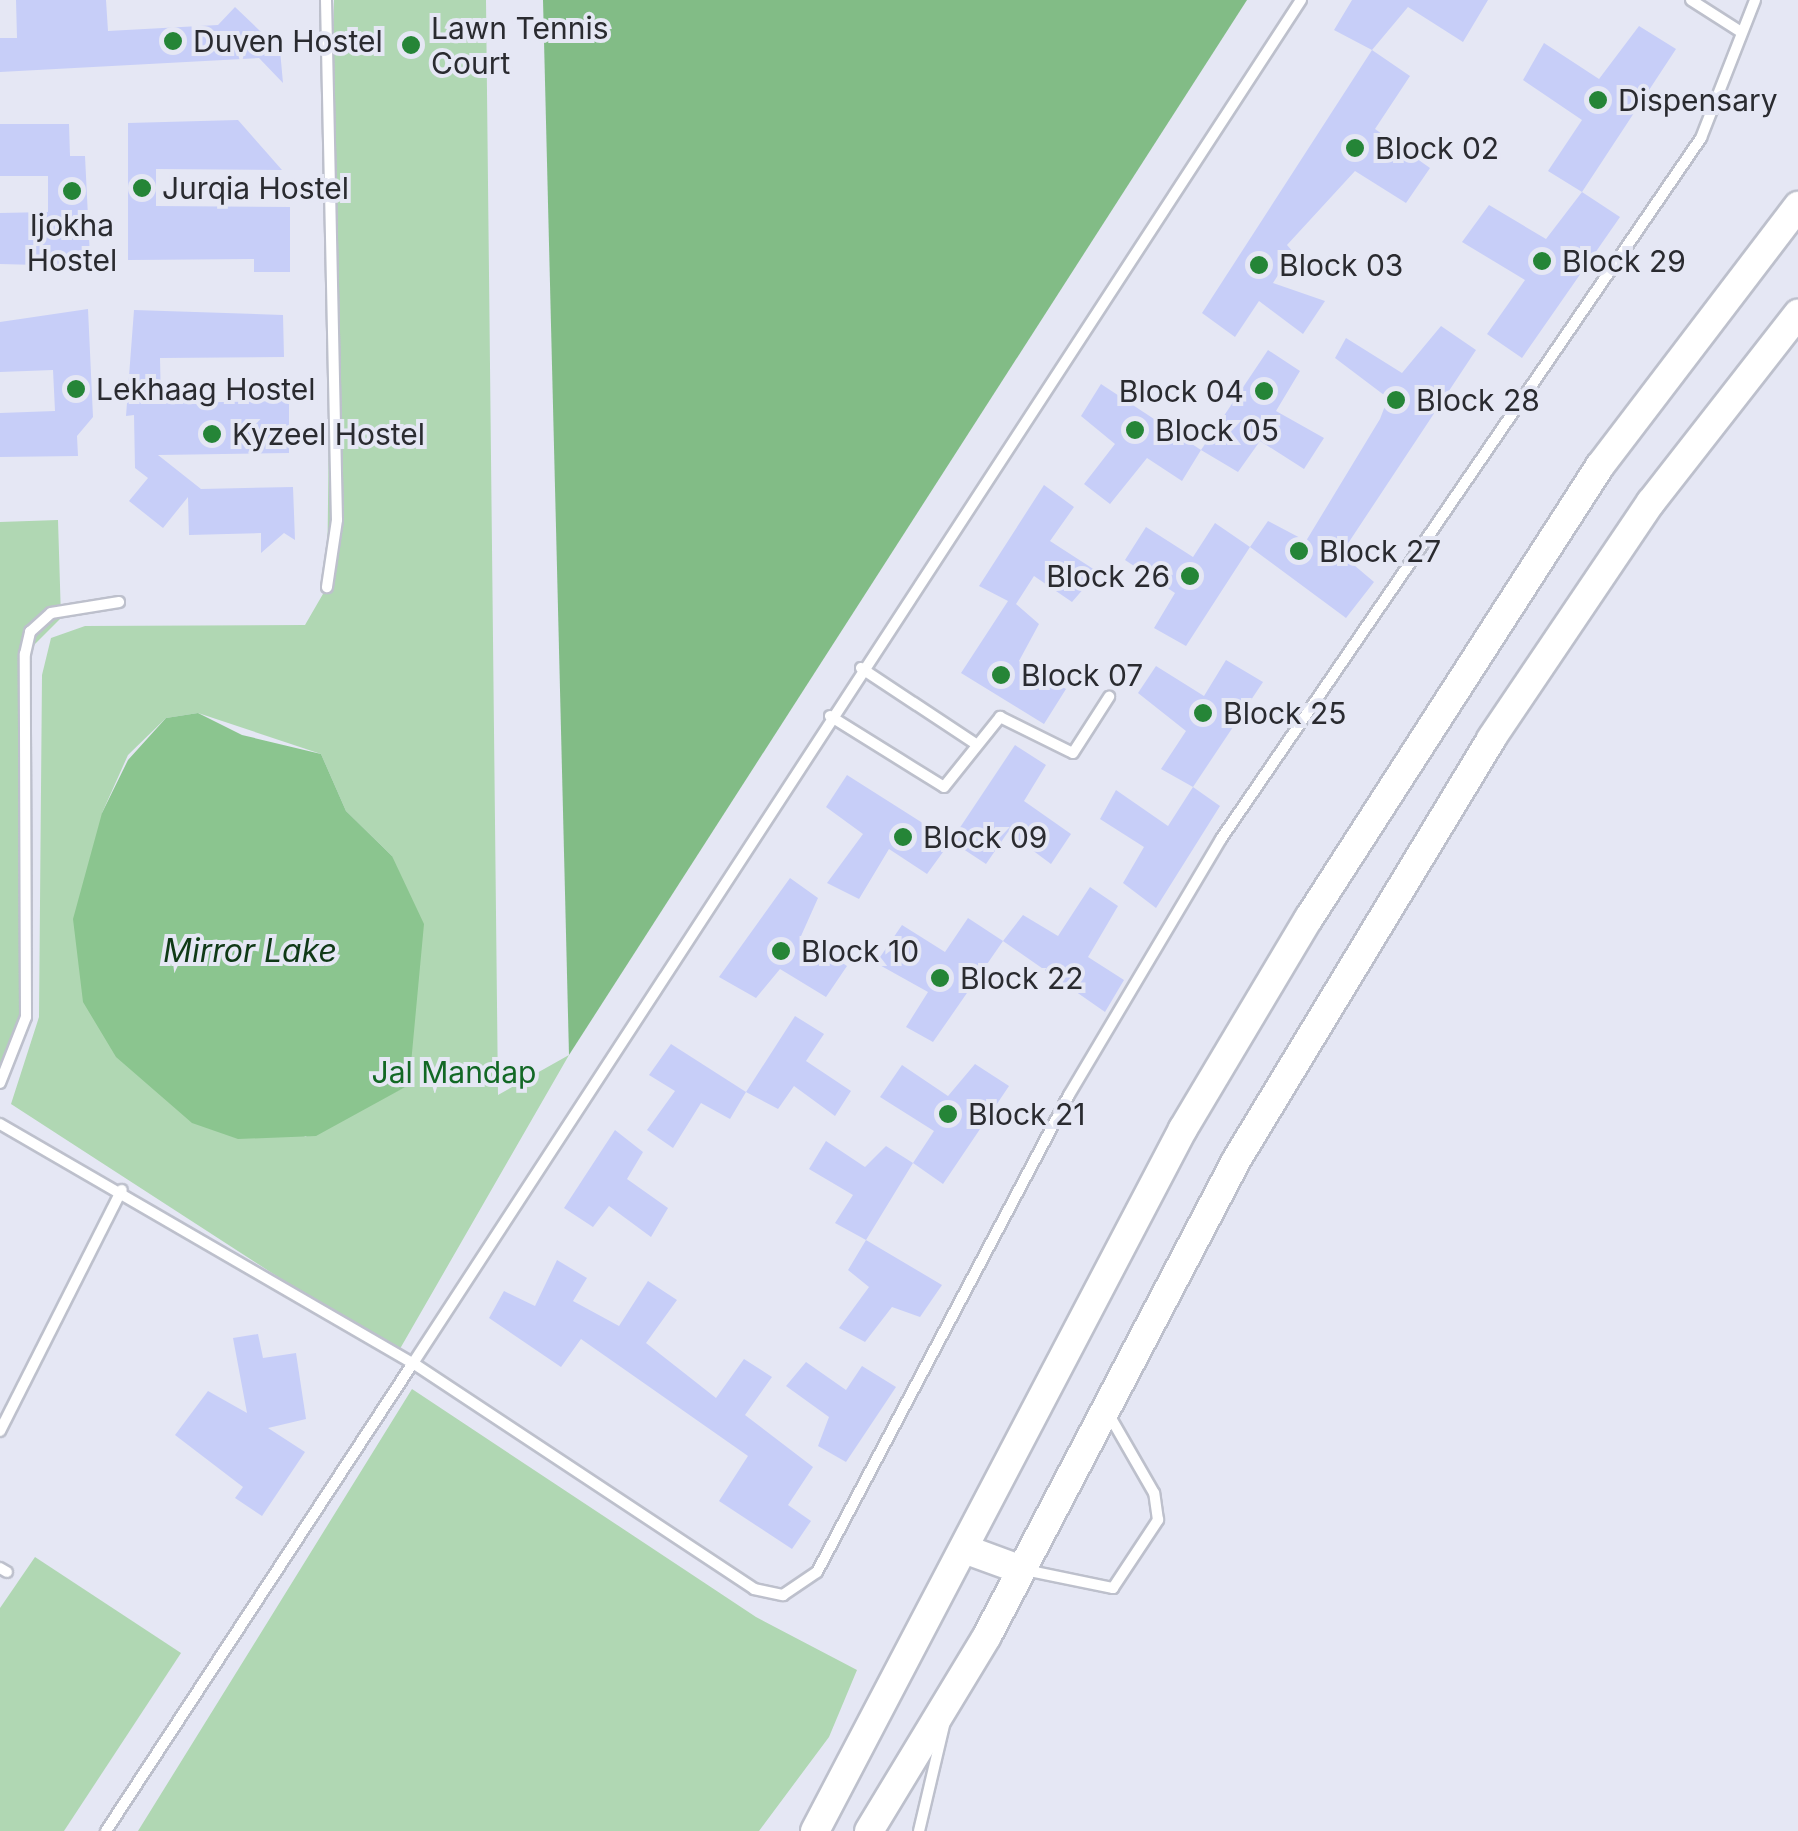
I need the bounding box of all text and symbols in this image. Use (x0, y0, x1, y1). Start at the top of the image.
place label: Lawn Tennis Court (431, 10, 609, 80)
place label: Duven Hostel (193, 23, 383, 59)
marker: Duven Hostel (162, 30, 184, 52)
marker: Lawn Tennis Court (400, 34, 422, 56)
place label: Dispensary (1618, 82, 1778, 118)
marker: Dispensary (1587, 89, 1609, 111)
place label: Block 02 (1375, 130, 1499, 166)
marker: Block 02 (1344, 137, 1366, 159)
place label: Jurqia Hostel (162, 170, 349, 206)
marker: Jurqia Hostel (131, 177, 153, 199)
marker: Ijokha Hostel (61, 180, 83, 202)
place label: Ijokha Hostel (27, 207, 117, 278)
place label: Block 29 (1562, 243, 1686, 279)
place label: Block 03 (1279, 247, 1403, 283)
marker: Block 29 (1531, 250, 1553, 272)
marker: Block 03 (1248, 254, 1270, 276)
place label: Lekhaag Hostel (96, 371, 316, 407)
place label: Block 04 (1119, 373, 1244, 409)
marker: Lekhaag Hostel (65, 378, 87, 400)
marker: Block 04 (1253, 380, 1275, 402)
place label: Block 28 (1416, 382, 1540, 418)
marker: Block 28 (1385, 389, 1407, 411)
place label: Block 05 (1155, 412, 1279, 448)
place label: Kyzeel Hostel (232, 416, 425, 452)
marker: Block 05 (1124, 419, 1146, 441)
marker: Kyzeel Hostel (201, 423, 223, 445)
place label: Block 27 (1319, 533, 1441, 569)
marker: Block 27 (1288, 540, 1310, 562)
place label: Block 26 (1046, 558, 1170, 594)
marker: Block 26 (1179, 565, 1201, 587)
place label: Block 07 (1021, 657, 1143, 693)
marker: Block 07 (990, 664, 1012, 686)
place label: Block 25 (1223, 695, 1346, 731)
marker: Block 25 (1192, 702, 1214, 724)
place label: Block 09 (923, 819, 1047, 855)
marker: Block 09 (892, 826, 914, 848)
water label: Mirror Lake (163, 932, 337, 970)
place label: Block 10 (801, 933, 919, 969)
marker: Block 10 (770, 940, 792, 962)
place label: Block 22 (960, 960, 1084, 996)
marker: Block 22 (929, 967, 951, 989)
park label: Jal Mandap (372, 1054, 536, 1090)
place label: Block 21 (968, 1096, 1085, 1132)
marker: Block 21 (937, 1103, 959, 1125)

